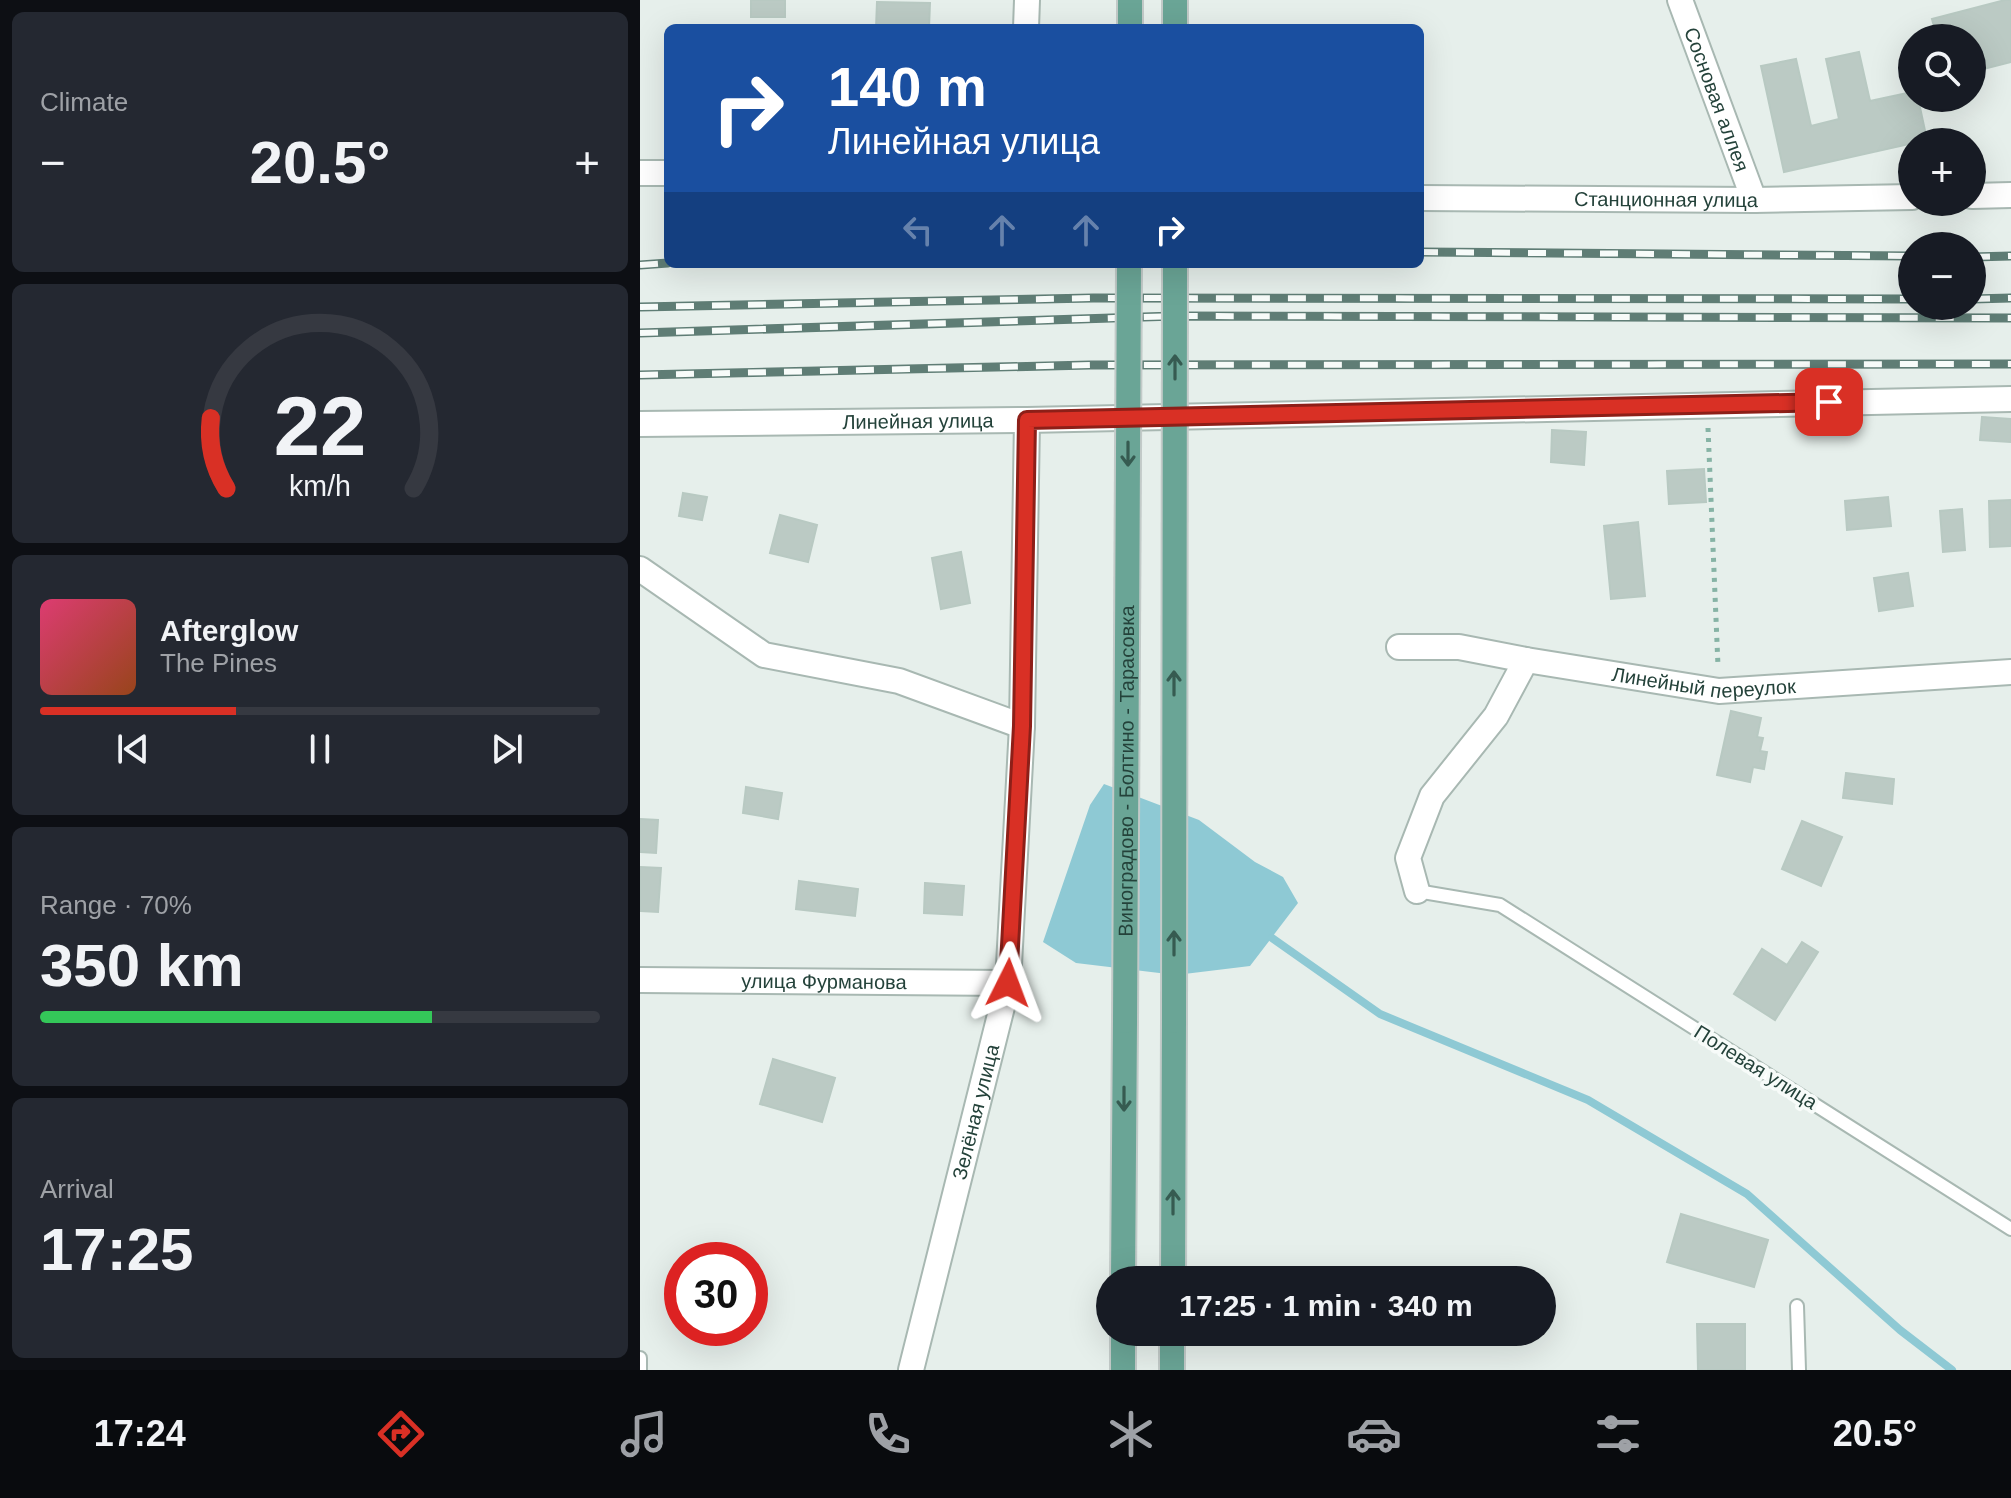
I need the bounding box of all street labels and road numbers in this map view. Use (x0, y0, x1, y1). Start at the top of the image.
street label: Сосновая аллея (1680, 24, 1753, 175)
street label: Станционная улица (1574, 188, 1759, 211)
street label: Линейная улица (842, 409, 995, 433)
street label: Виноградово - Болтино - Тарасовка (1114, 604, 1138, 937)
street label: Линейный переулок (1610, 663, 1797, 702)
street label: улица Фурманова (741, 970, 908, 993)
street label: Полевая улица (1690, 1020, 1822, 1114)
street label: Зелёная улица (948, 1041, 1003, 1182)

